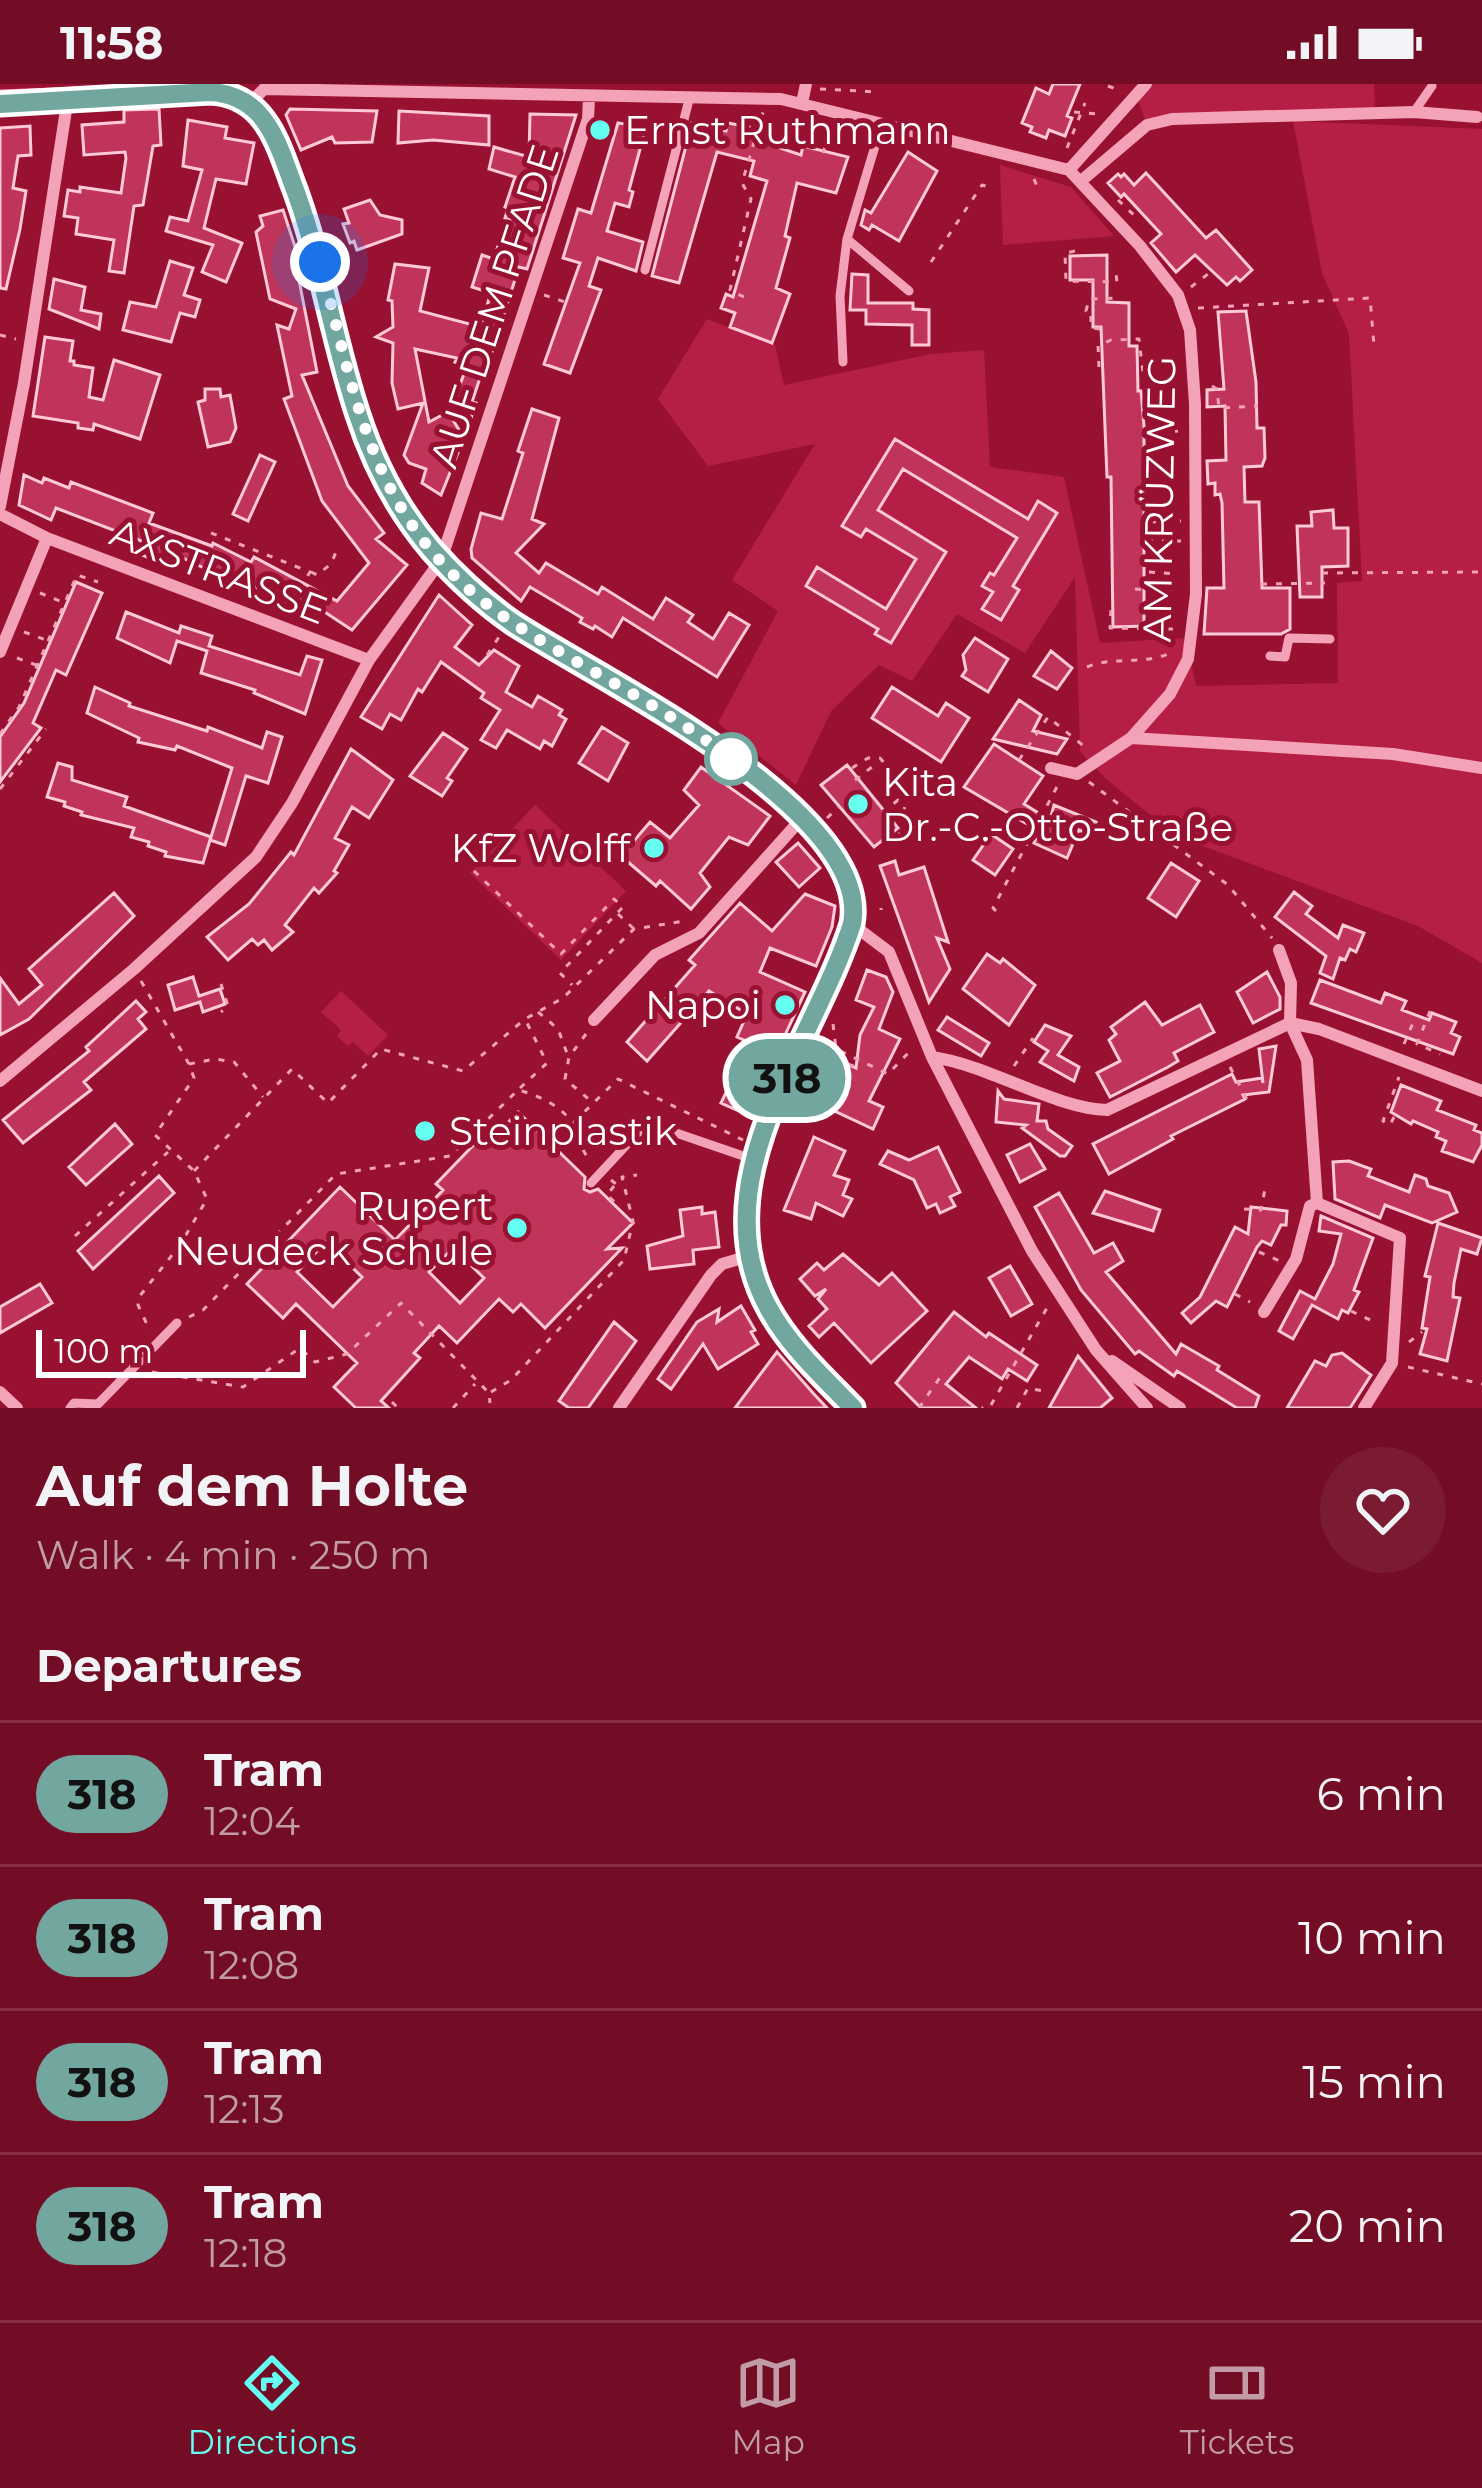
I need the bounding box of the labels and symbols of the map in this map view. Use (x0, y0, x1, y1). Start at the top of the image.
place label: Ernst Ruthmann (624, 106, 951, 154)
marker: Ernst Ruthmann (587, 117, 613, 143)
street label: AUF DEM PFADE (419, 139, 569, 473)
your location (290, 232, 350, 292)
street label: AM KRÜZWEG (1133, 355, 1185, 643)
street label: AXSTRASSE (104, 508, 334, 634)
unlabelled marker (706, 734, 756, 784)
place label: Kita Dr.-C.-Otto-Straße (882, 758, 1233, 851)
marker: Kita Dr.-C.-Otto-Straße (845, 791, 871, 817)
place label: KfZ Wolff (451, 824, 632, 872)
marker: KfZ Wolff (641, 835, 667, 861)
place label: Napoi (645, 981, 761, 1029)
marker: Napoi (772, 992, 798, 1018)
line badge: 318 (718, 1039, 856, 1117)
place label: Steinplastik (449, 1107, 678, 1155)
marker: Steinplastik (412, 1118, 438, 1144)
place label: Rupert Neudeck Schule (174, 1182, 493, 1275)
marker: Rupert Neudeck Schule (504, 1215, 530, 1241)
scale bar (36, 1324, 306, 1377)

